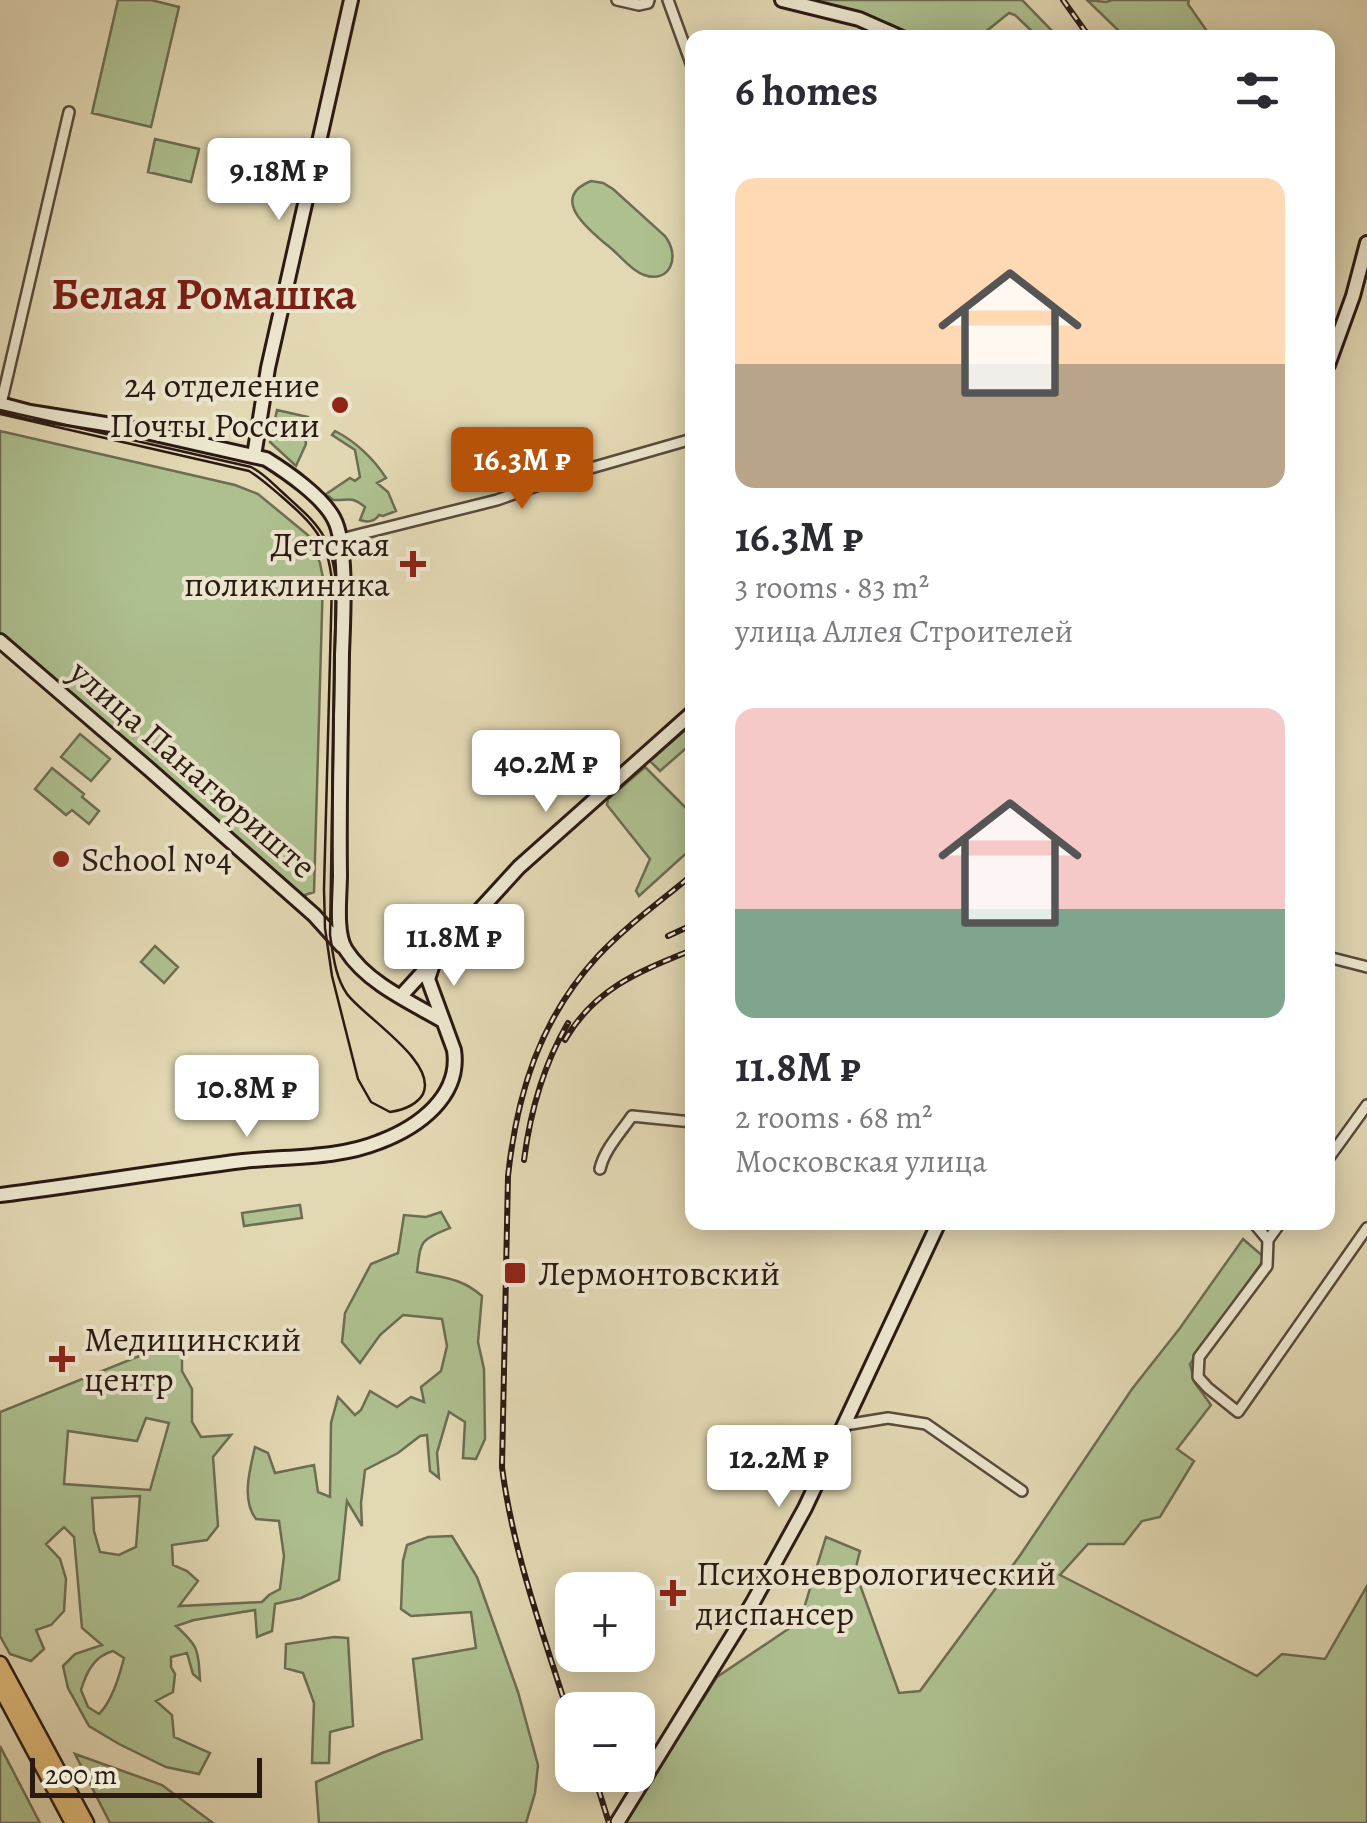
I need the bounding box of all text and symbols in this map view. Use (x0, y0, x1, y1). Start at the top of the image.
text: 6 homes (735, 62, 878, 119)
icon: filters (1230, 63, 1285, 118)
pin: 9.18M ₽ (187, 138, 371, 223)
text: 9.18M ₽ (229, 148, 329, 192)
icon: home (920, 243, 1100, 423)
district label: Белая Ромашка (51, 263, 357, 325)
place label: 24 отделение Почты России (109, 361, 320, 449)
marker: 24 отделение Почты России (329, 394, 351, 416)
pin: 16.3M ₽ (430, 427, 614, 512)
text: 16.3M ₽ (473, 437, 571, 481)
text: 16.3M ₽ (735, 508, 863, 565)
place label: Детская поликлиника (184, 520, 390, 608)
marker: Детская поликлиника (400, 551, 426, 577)
text: 3 rooms · 83 m² (735, 565, 929, 609)
text: улица Аллея Строителей (735, 609, 1073, 653)
street label: улица Панагюриште (59, 648, 327, 890)
pin: 40.2M ₽ (454, 730, 638, 815)
text: 40.2M ₽ (494, 740, 598, 784)
icon: home (920, 773, 1100, 953)
place label: School №4 (81, 835, 232, 883)
marker: School №4 (50, 848, 72, 870)
pin: 11.8M ₽ (362, 904, 546, 989)
text: 11.8M ₽ (406, 914, 502, 958)
text: 11.8M ₽ (735, 1038, 861, 1095)
pin: 10.8M ₽ (155, 1055, 339, 1140)
text: 10.8M ₽ (197, 1065, 297, 1109)
text: 2 rooms · 68 m² (735, 1095, 933, 1139)
text: Московская улица (735, 1139, 987, 1183)
place label: Лермонтовский (538, 1249, 780, 1297)
marker: Лермонтовский (502, 1260, 528, 1286)
place label: Медицинский центр (84, 1315, 301, 1403)
marker: Медицинский центр (49, 1346, 75, 1372)
pin: 12.2M ₽ (687, 1425, 871, 1510)
text: 12.2M ₽ (729, 1435, 829, 1479)
place label: Психоневрологический диспансер (695, 1549, 1056, 1637)
map controls (555, 1572, 655, 1792)
button: + (555, 1572, 655, 1672)
marker: Психоневрологический диспансер (660, 1580, 686, 1606)
button: − (555, 1692, 655, 1792)
scale bar (30, 1753, 262, 1798)
text: 200 m (45, 1756, 117, 1794)

